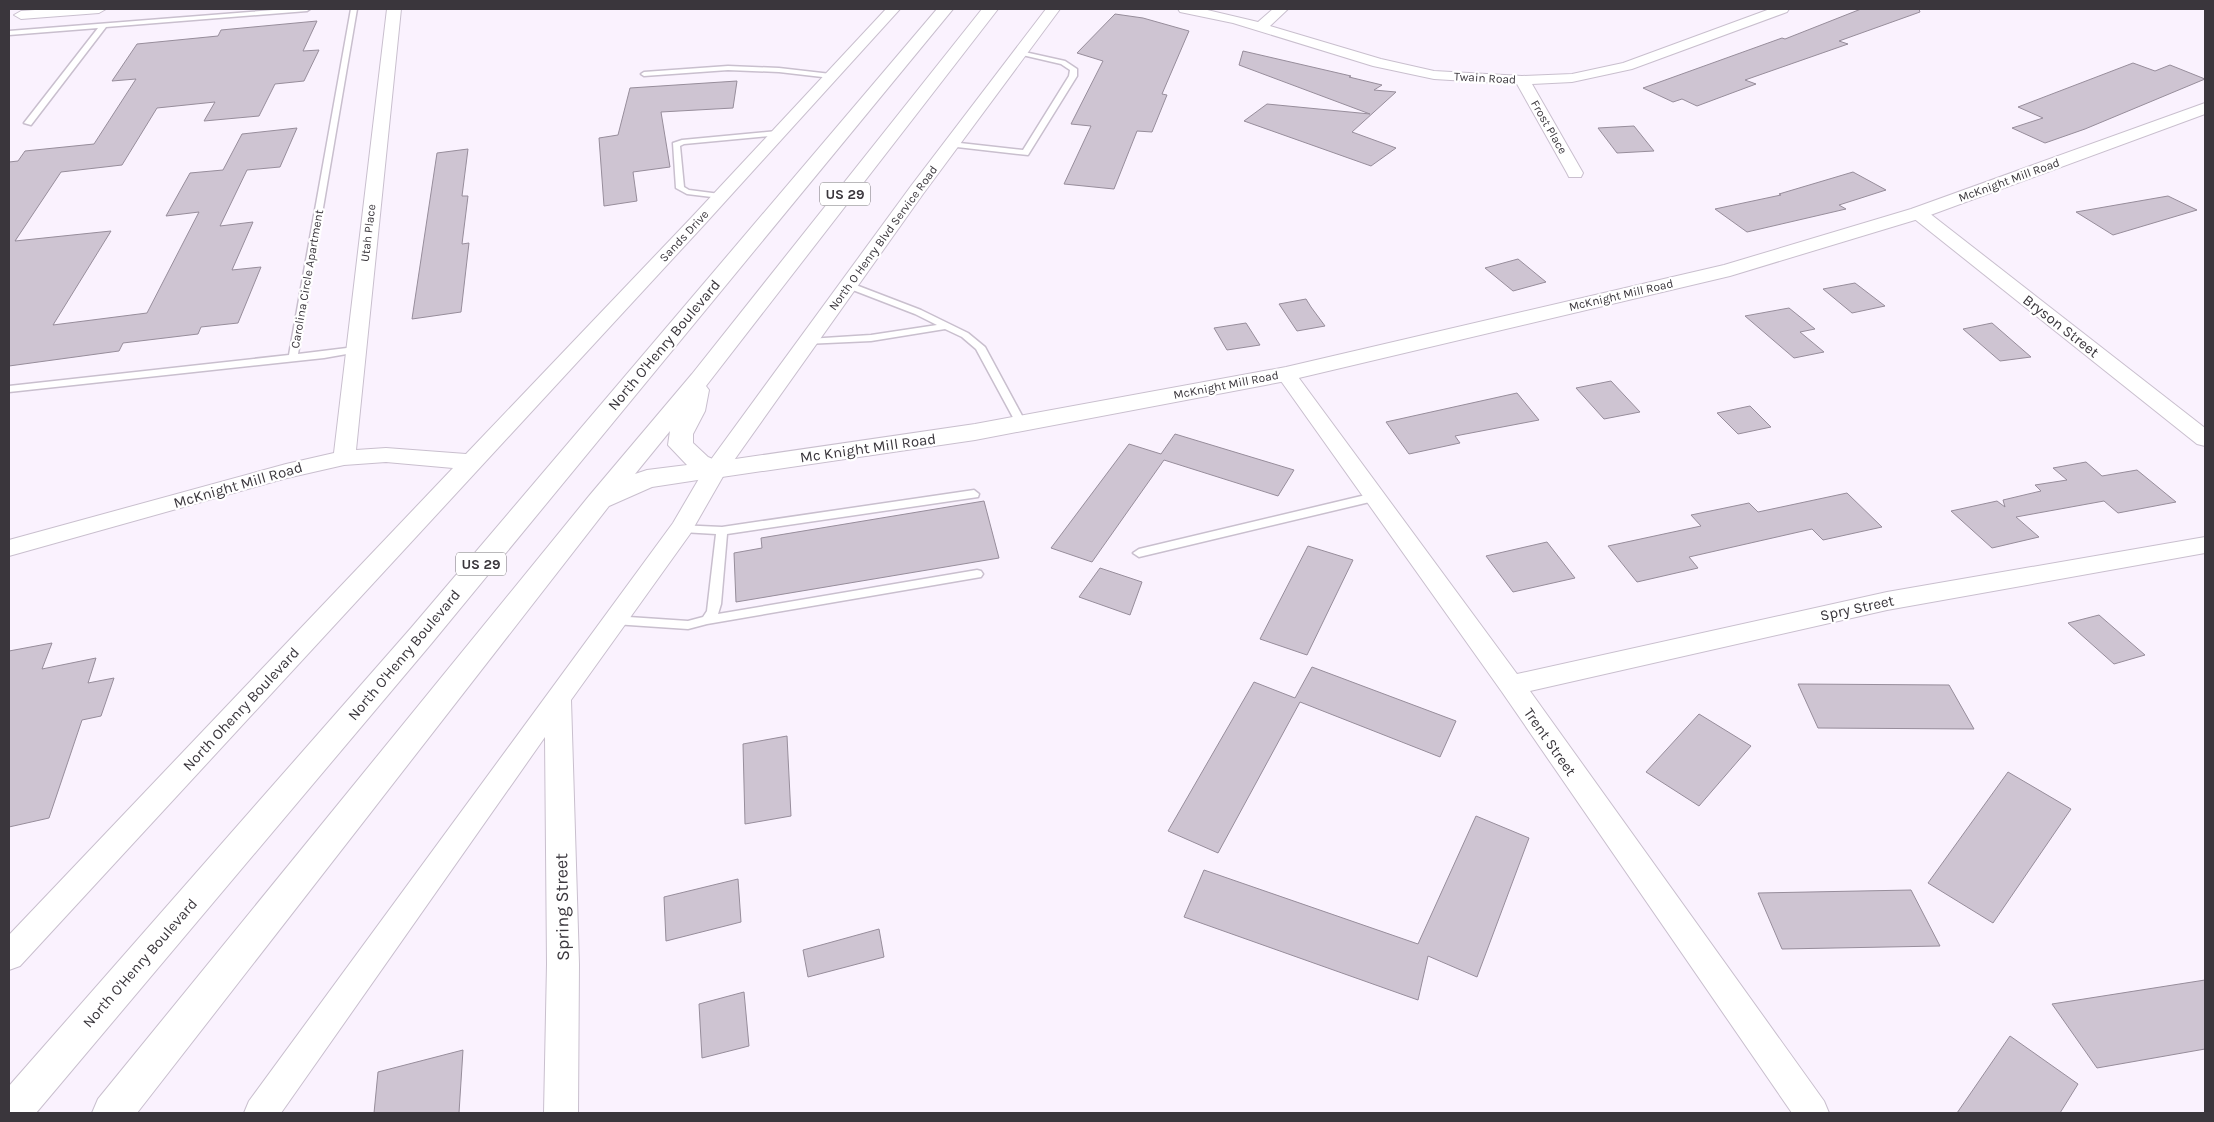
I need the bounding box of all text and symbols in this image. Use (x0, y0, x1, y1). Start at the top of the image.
street label: Twain Road (1454, 69, 1516, 87)
street label: Frost Place (1528, 98, 1570, 156)
street label: McKnight Mill Road (1956, 155, 2062, 205)
street label: North O Henry Blvd Service Road (826, 163, 940, 313)
road number: US 29 (820, 182, 870, 205)
street label: Utah Place (358, 203, 378, 263)
street label: Sands Drive (657, 207, 711, 265)
street label: Carolina Circle Apartment (288, 208, 326, 350)
street label: North O'Henry Boulevard (604, 276, 724, 414)
street label: McKnight Mill Road (1567, 276, 1675, 314)
street label: Bryson Street (2019, 291, 2103, 362)
street label: McKnight Mill Road (1172, 368, 1280, 402)
street label: Mc Knight Mill Road (799, 430, 937, 466)
street label: McKnight Mill Road (171, 458, 305, 512)
road number: US 29 (456, 552, 506, 576)
street label: North O'Henry Boulevard (344, 586, 464, 724)
street label: Spry Street (1818, 591, 1896, 625)
street label: North Ohenry Boulevard (179, 644, 303, 774)
street label: Trent Street (1520, 704, 1580, 780)
street label: Spring Street (550, 853, 574, 961)
street label: North O'Henry Boulevard (79, 895, 201, 1031)

